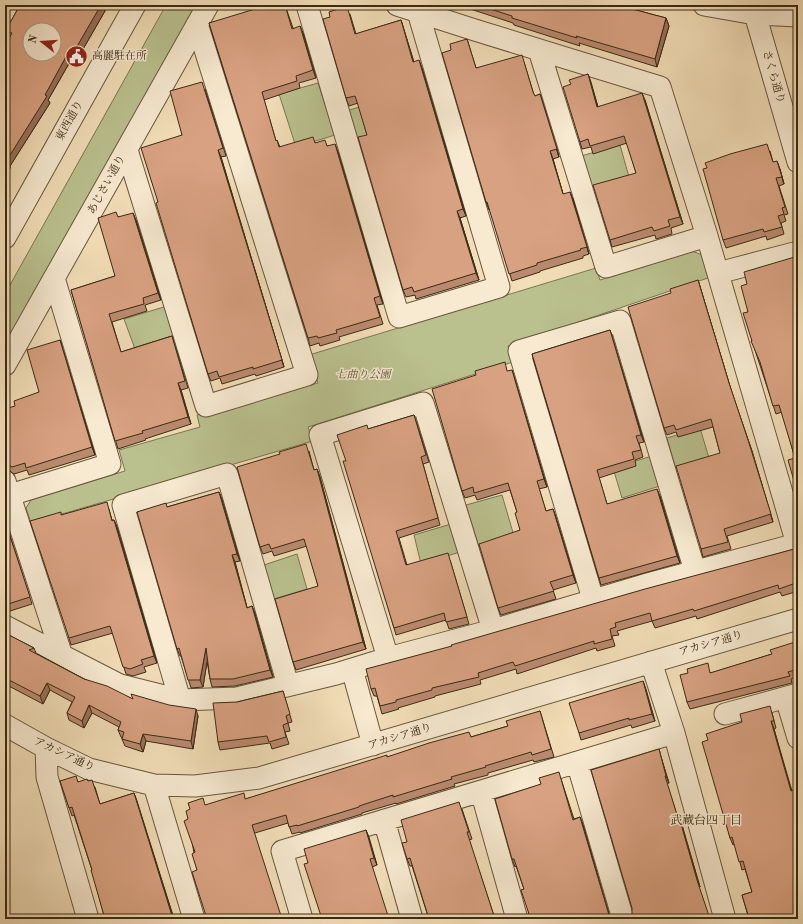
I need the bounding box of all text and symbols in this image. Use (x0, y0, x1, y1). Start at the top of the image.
north arrow (22, 22, 62, 62)
text: N (27, 33, 41, 45)
public building icon: 高麗駐在所 (63, 43, 89, 69)
street label: さくら通り (760, 48, 788, 105)
place label: 高麗駐在所 (92, 49, 147, 62)
street label: 東西通り (53, 98, 85, 143)
street label: あじさい通り (84, 153, 128, 217)
park label: 七曲り公園 (336, 368, 392, 381)
street label: アカシア通り (677, 628, 744, 658)
street label: アカシア通り (366, 720, 433, 752)
street label: アカシア通り (32, 734, 97, 774)
district label: 武蔵台四丁目 (670, 813, 742, 827)

